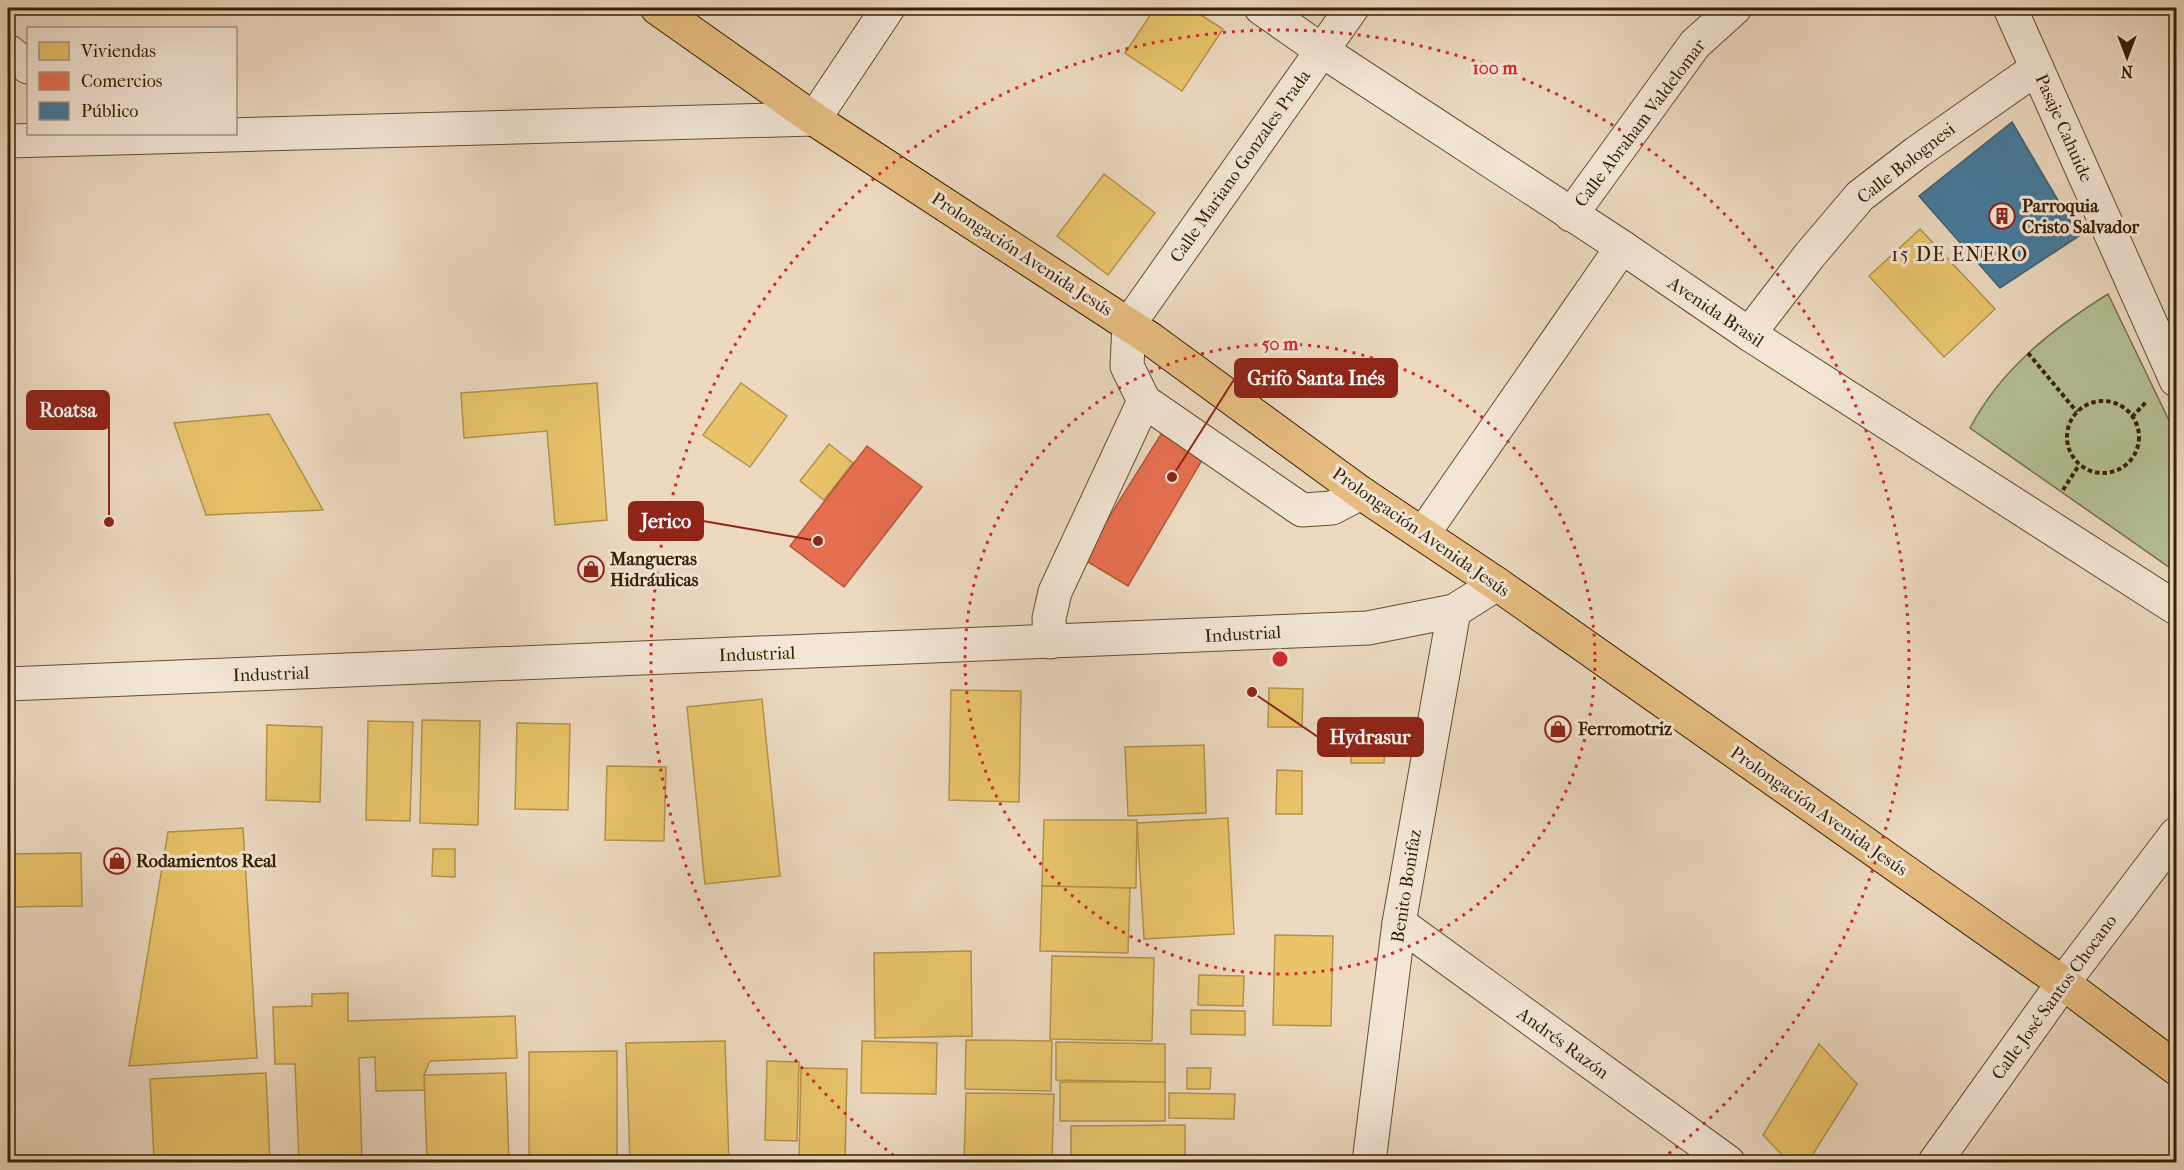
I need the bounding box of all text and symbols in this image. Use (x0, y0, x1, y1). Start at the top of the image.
legend (27, 27, 237, 135)
north arrow (2097, 27, 2157, 87)
street label: Calle Abraham Valdelomar (1570, 35, 1711, 211)
text: Viviendas (80, 41, 156, 62)
text: 100 m (1472, 58, 1519, 79)
text: N (2120, 62, 2133, 81)
street label: Calle Mariano Gonzales Prada (1166, 65, 1315, 267)
text: Comercios (81, 71, 163, 92)
street label: Pasaje Cahuide (2030, 71, 2097, 185)
text: Público (81, 101, 138, 122)
street label: Calle Bolognesi (1853, 118, 1960, 208)
street label: Prolongación Avenida Jesús (927, 188, 1116, 321)
place label: Parroquia Cristo Salvador (2022, 196, 2139, 238)
building icon: Parroquia Cristo Salvador (1987, 201, 2017, 231)
district label: 15 DE ENERO (1891, 243, 2029, 266)
street label: Avenida Brasil (1663, 272, 1768, 352)
text: 50 m (1262, 334, 1299, 355)
callout: Grifo Santa Inés (1235, 359, 1397, 397)
text: Grifo Santa Inés (1247, 367, 1385, 390)
callout: Roatsa (27, 391, 109, 429)
text: Roatsa (39, 399, 97, 422)
street label: Prolongación Avenida Jesús (1328, 463, 1514, 602)
callout: Jerico (629, 502, 703, 540)
text: Jerico (639, 510, 691, 533)
place label: Mangueras Hidráulicas (609, 549, 699, 591)
shop icon: Mangueras Hidráulicas (576, 554, 606, 584)
street label: Industrial (1204, 622, 1282, 647)
street label: Industrial (718, 643, 796, 666)
centre of rings (1270, 649, 1290, 669)
street label: Industrial (232, 663, 310, 686)
shop icon: Ferromotriz (1543, 714, 1573, 744)
callout: Hydrasur (1318, 718, 1423, 756)
place label: Ferromotriz (1577, 719, 1672, 740)
text: Hydrasur (1329, 726, 1411, 749)
street label: Prolongación Avenida Jesús (1726, 742, 1912, 881)
street label: Benito Bonifaz (1387, 828, 1426, 944)
shop icon: Rodamientos Real (102, 846, 132, 876)
place label: Rodamientos Real (136, 851, 278, 872)
street label: Calle José Santos Chocano (1987, 911, 2121, 1084)
street label: Andrés Razón (1512, 1003, 1613, 1084)

